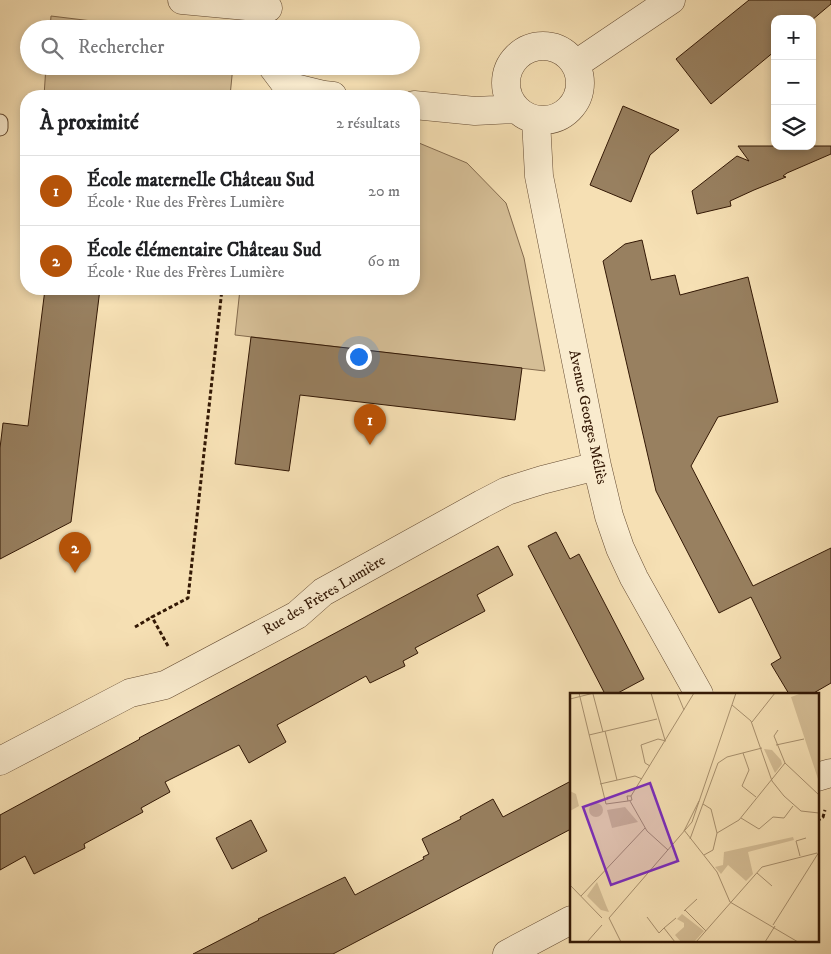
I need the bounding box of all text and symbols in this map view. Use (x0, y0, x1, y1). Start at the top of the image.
map controls (771, 15, 816, 150)
button: + (771, 15, 816, 60)
search box (20, 20, 420, 75)
icon: search (38, 34, 66, 62)
text: Rechercher (78, 36, 164, 59)
button: − (771, 60, 816, 105)
button: layers (771, 105, 816, 150)
text: À proximité (40, 110, 139, 136)
text: 2 résultats (336, 113, 400, 133)
text: École maternelle Château Sud (87, 169, 314, 192)
text: 1 (53, 181, 59, 201)
text: 20 m (368, 181, 400, 201)
text: École · Rue des Frères Lumière (87, 192, 284, 212)
text: École élémentaire Château Sud (87, 239, 321, 262)
text: 2 (52, 251, 60, 271)
text: 60 m (368, 251, 400, 271)
text: École · Rue des Frères Lumière (87, 262, 284, 282)
your location (346, 344, 372, 370)
street label: Avenue Georges Méliès (564, 348, 612, 486)
pin: 1 (354, 404, 386, 445)
pin: 2 (59, 532, 91, 573)
street label: Rue des Frères Lumière (259, 551, 389, 639)
inset map (570, 693, 818, 942)

